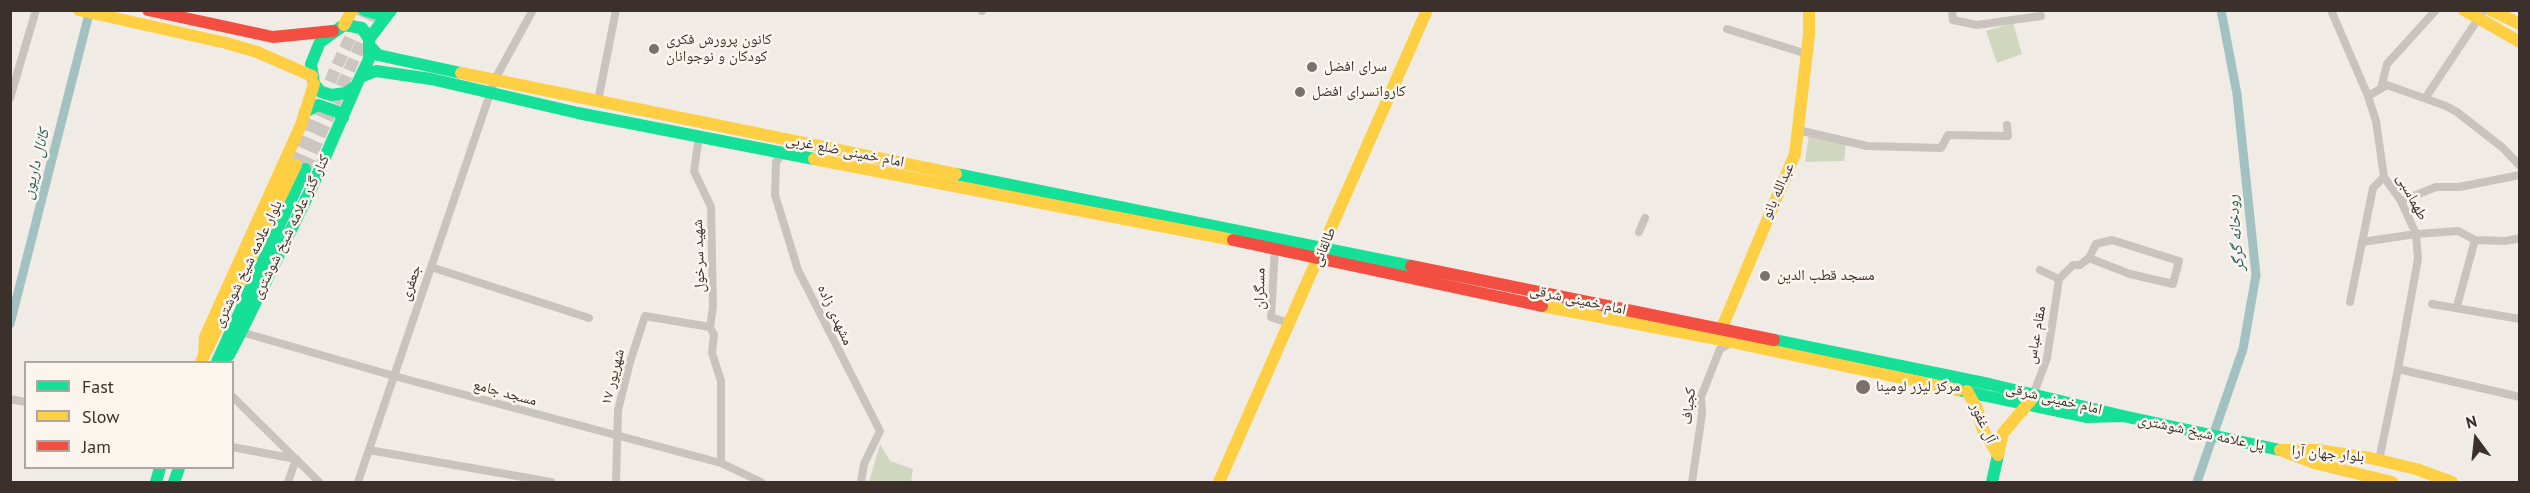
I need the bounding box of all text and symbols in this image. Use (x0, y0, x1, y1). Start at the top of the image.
place label: کانون پرورش فکری کودکان و نوجوانان (666, 31, 772, 66)
marker: کانون پرورش فکری کودکان و نوجوانان (647, 42, 661, 56)
place label: سرای افضل (1324, 58, 1387, 76)
marker: سرای افضل (1305, 60, 1319, 74)
place label: کاروانسرای افضل (1312, 83, 1406, 101)
marker: کاروانسرای افضل (1293, 85, 1307, 99)
water label: کانال داریون (18, 127, 54, 201)
street label: امام خمینی ضلع غربی (784, 131, 906, 171)
street label: کنار گذر علامه شیخ شوشتری (248, 152, 334, 302)
street label: عبدالله بانو (1758, 160, 1798, 222)
street label: طهماسبی (2392, 171, 2432, 223)
water label: رودخانه گرگر (2223, 194, 2249, 272)
street label: بلوار علامه شیخ شوشتری (209, 197, 287, 331)
street label: شهید سرخول (689, 219, 709, 293)
street label: طالقانی (1308, 225, 1340, 269)
street label: جعفری (396, 263, 426, 303)
place label: مسجد قطب الدین (1777, 267, 1875, 285)
street label: مسگران (1251, 268, 1269, 310)
marker: مسجد قطب الدین (1758, 269, 1772, 283)
street label: امام خمینی شرقی (1528, 281, 1628, 319)
street label: مشهدی زاده (813, 282, 857, 348)
street label: مقام عباس (2022, 305, 2050, 365)
street label: ۱۷ شهریور (597, 347, 629, 407)
legend (24, 361, 234, 469)
text: Fast (82, 375, 114, 398)
street label: مسجد جامع (471, 376, 539, 410)
marker: مرکز لیزر لومینا (1854, 378, 1872, 396)
place label: مرکز لیزر لومینا (1876, 378, 1960, 396)
street label: امام خمینی شرقی (2004, 379, 2104, 419)
street label: کجباف (1678, 387, 1700, 425)
street label: آل غفور (1966, 400, 2000, 446)
text: Slow (82, 405, 120, 428)
north arrow (2446, 409, 2506, 469)
street label: پل علامه شیخ شوشتری (2136, 411, 2266, 455)
text: N (2464, 411, 2479, 433)
text: Jam (82, 435, 111, 458)
street label: بلوار جهان آرا (2291, 442, 2365, 466)

